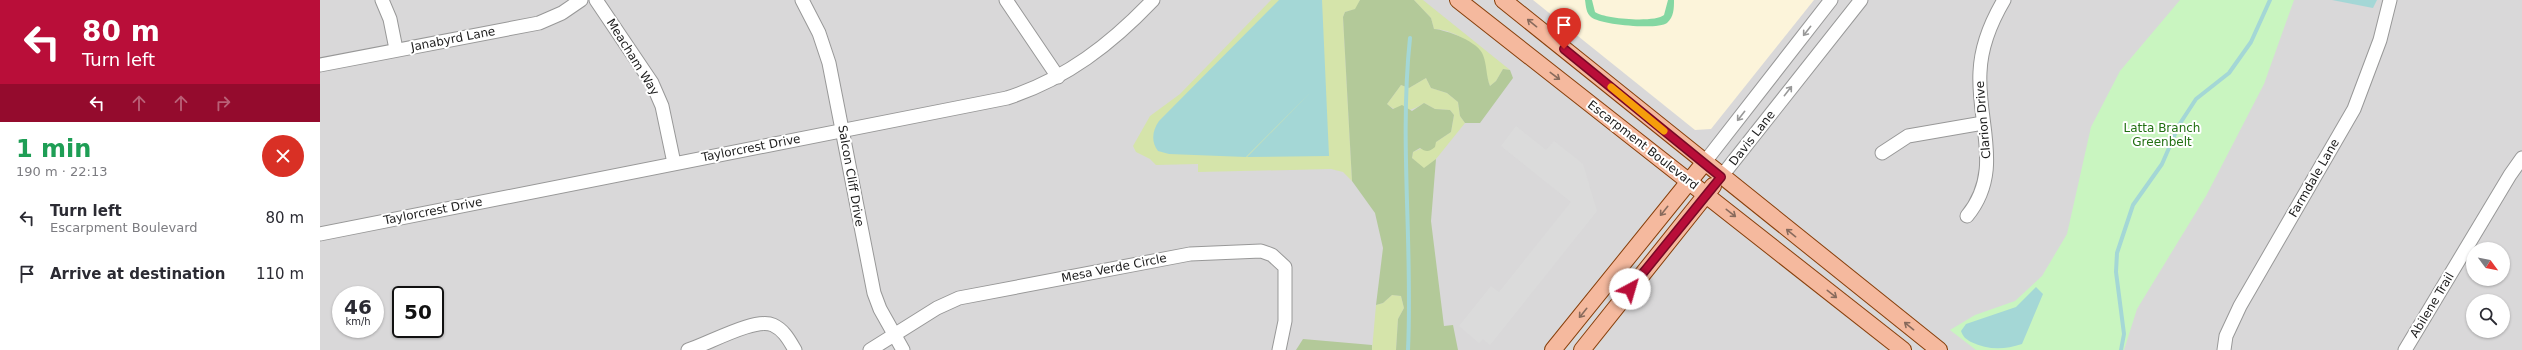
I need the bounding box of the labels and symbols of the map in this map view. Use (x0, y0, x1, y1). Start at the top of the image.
pin (1547, 8, 1581, 49)
street label: Meacham Way (604, 16, 662, 98)
one-way arrow (1527, 19, 1538, 28)
street label: Janabyrd Lane (409, 24, 496, 54)
one-way arrow (1803, 25, 1812, 36)
one-way arrow (1549, 72, 1560, 80)
street label: Clarion Drive (1973, 80, 1993, 160)
one-way arrow (1784, 86, 1793, 97)
street label: Escarpment Boulevard (1585, 98, 1701, 192)
street label: Davis Lane (1726, 108, 1778, 168)
one-way arrow (1736, 110, 1745, 121)
park label: Latta Branch Greenbelt (2124, 121, 2200, 149)
street label: Salcon Cliff Drive (835, 124, 867, 228)
street label: Taylorcrest Drive (699, 132, 802, 165)
street label: Farmdale Lane (2286, 136, 2342, 220)
street label: Taylorcrest Drive (381, 195, 484, 228)
one-way arrow (1660, 206, 1668, 217)
one-way arrow (1725, 209, 1736, 217)
one-way arrow (1785, 228, 1796, 237)
north arrow (2466, 242, 2510, 286)
street label: Mesa Verde Circle (1060, 251, 1168, 285)
position arrow (1609, 268, 1651, 310)
street label: Abilene Trail (2407, 270, 2457, 340)
speed limit sign: 50 (392, 286, 444, 338)
one-way arrow (1827, 290, 1838, 298)
one-way arrow (1579, 307, 1587, 318)
one-way arrow (1903, 321, 1914, 330)

